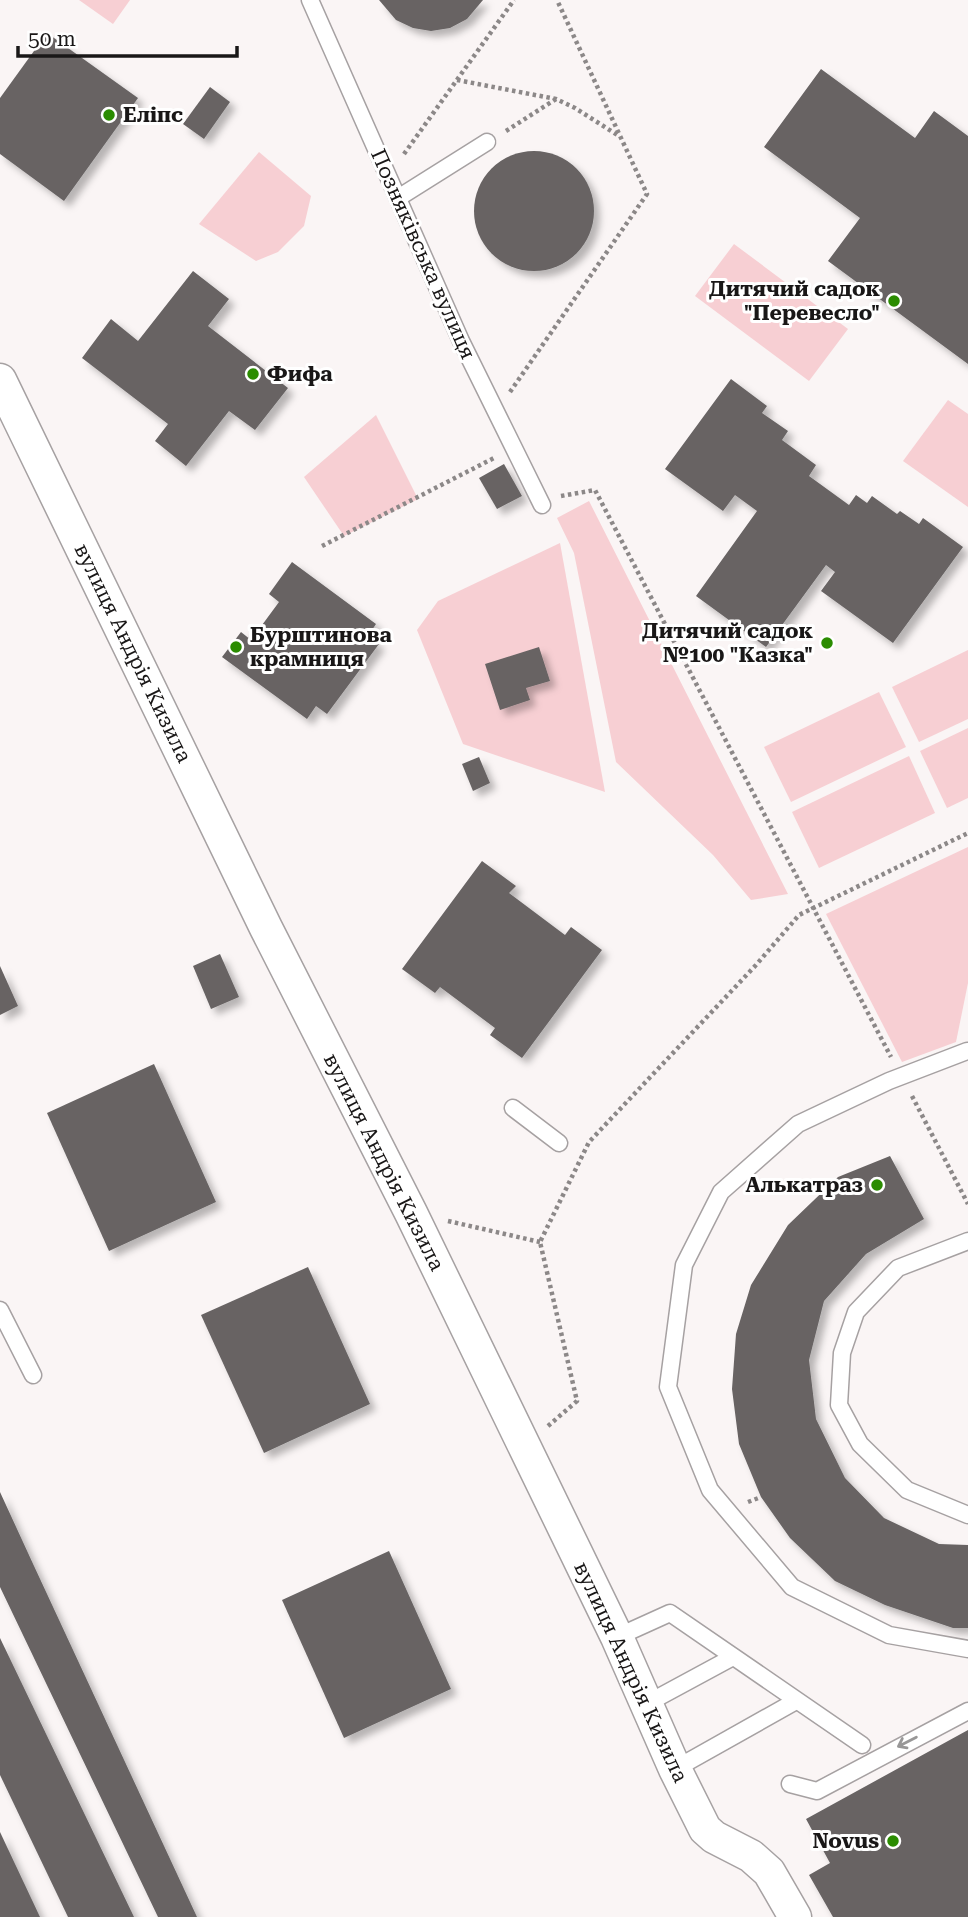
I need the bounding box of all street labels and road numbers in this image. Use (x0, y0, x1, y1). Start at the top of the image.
street label: Позняківська вулиця (366, 145, 480, 363)
street label: вулиця Андрія Кизила (69, 540, 197, 767)
street label: вулиця Андрія Кизила (319, 1049, 450, 1275)
street label: вулиця Андрія Кизила (569, 1558, 693, 1787)

